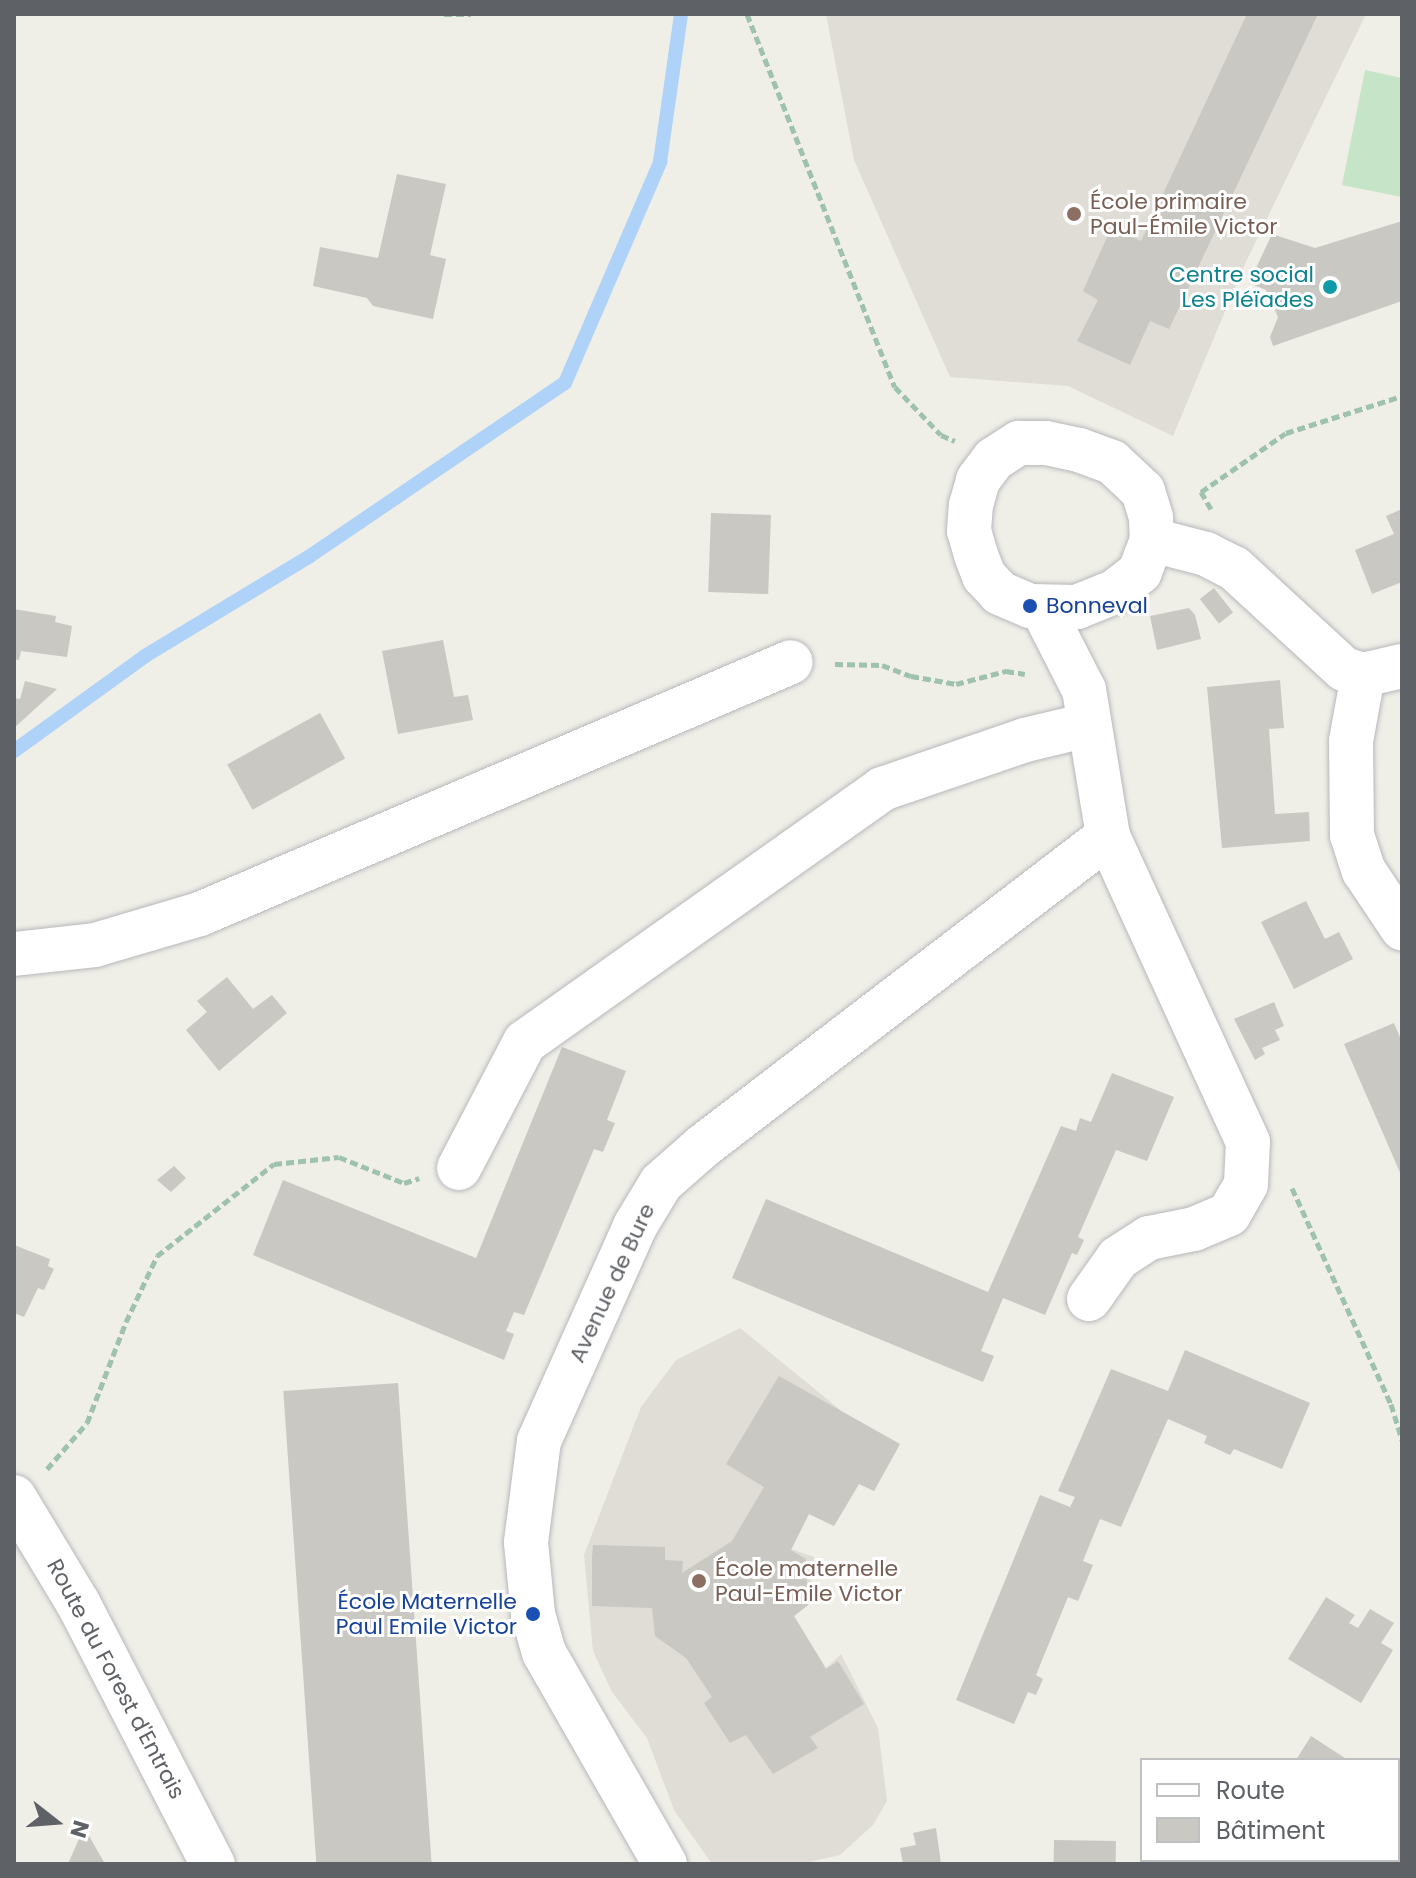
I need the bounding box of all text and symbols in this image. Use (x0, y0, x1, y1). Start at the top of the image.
place label: École primaire Paul-Émile Victor (1090, 188, 1277, 240)
marker: École primaire Paul-Émile Victor (1065, 205, 1083, 223)
place label: Centre social Les Pléïades (1169, 261, 1314, 312)
marker: Centre social Les Pléïades (1321, 278, 1339, 296)
place label: Bonneval (1046, 593, 1148, 619)
marker: Bonneval (1021, 597, 1039, 615)
street label: Avenue de Bure (564, 1199, 660, 1367)
street label: Route du Forest d'Entrais (41, 1554, 191, 1804)
place label: École maternelle Paul-Emile Victor (715, 1555, 902, 1606)
marker: École maternelle Paul-Emile Victor (690, 1572, 708, 1590)
place label: École Maternelle Paul Emile Victor (336, 1588, 517, 1640)
marker: École Maternelle Paul Emile Victor (524, 1605, 542, 1623)
legend (1140, 1758, 1400, 1862)
text: Route (1216, 1774, 1285, 1807)
north arrow (16, 1782, 96, 1862)
text: Bâtiment (1216, 1814, 1325, 1847)
text: N (62, 1817, 97, 1842)

